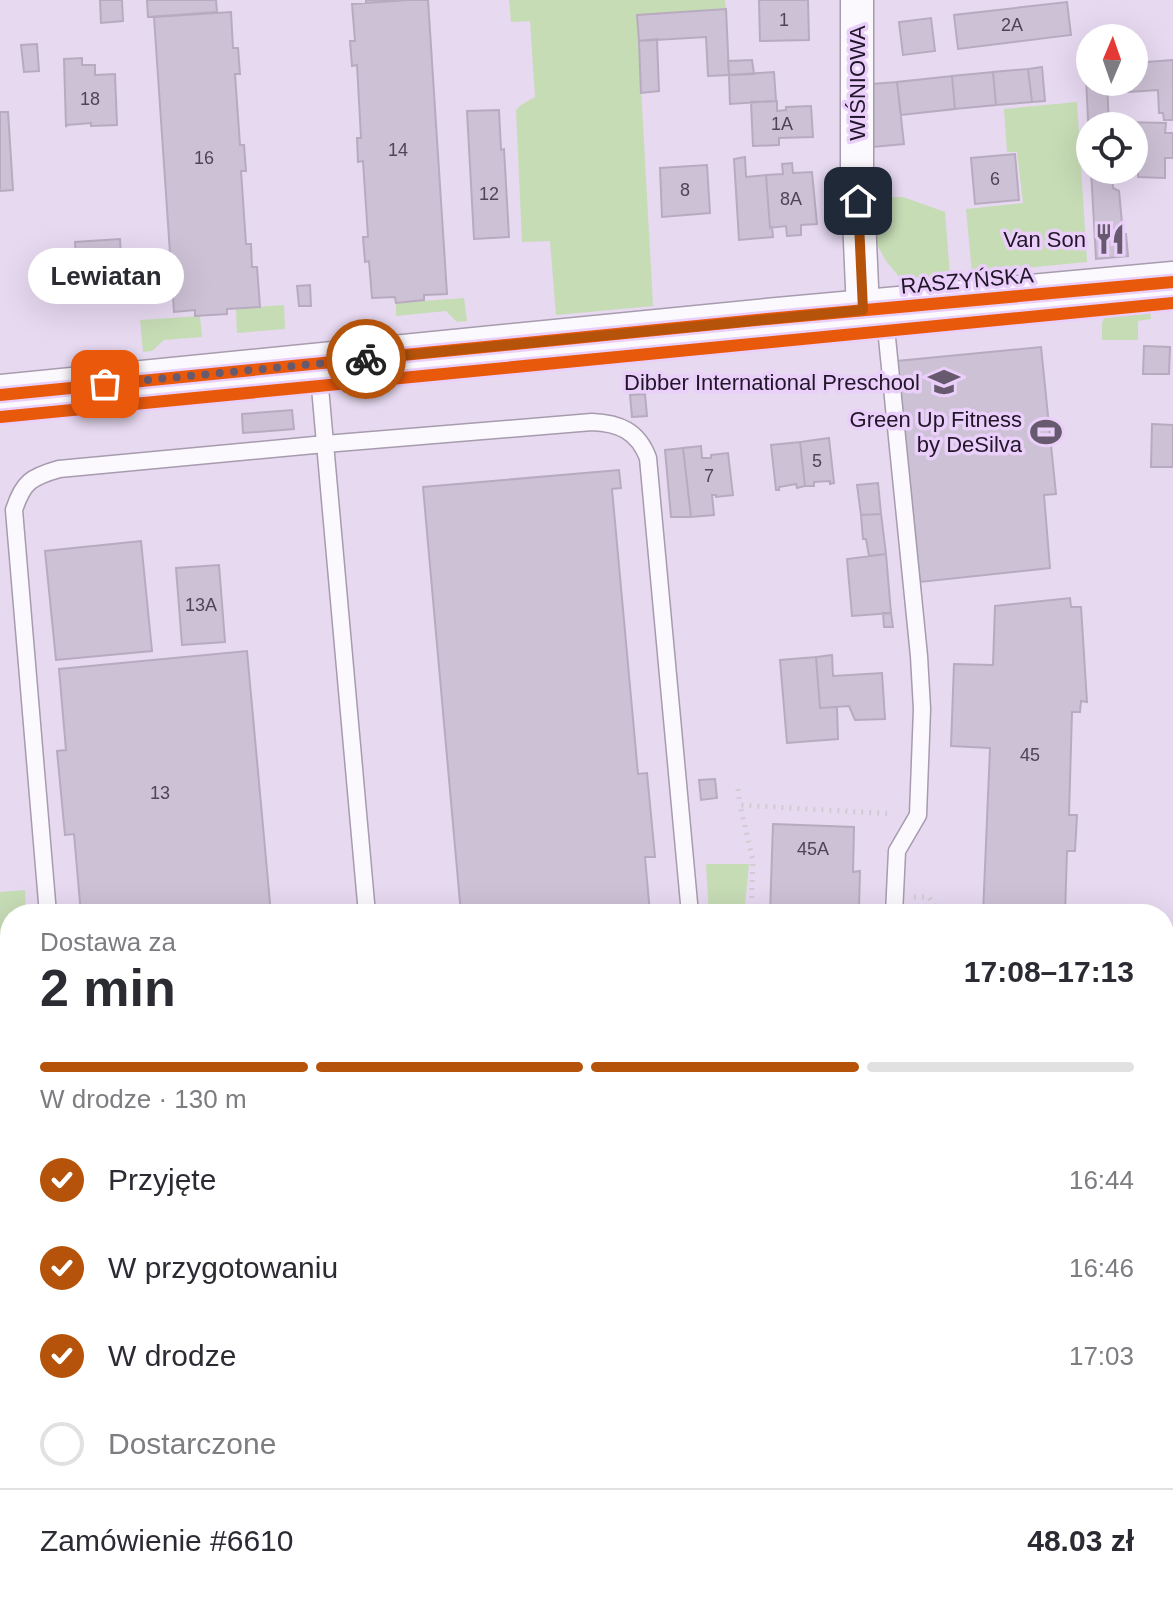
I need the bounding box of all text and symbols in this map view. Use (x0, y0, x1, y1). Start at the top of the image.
house number: 1 (779, 10, 789, 30)
house number: 2A (1001, 15, 1023, 35)
north arrow (1076, 24, 1148, 96)
map controls (1076, 24, 1148, 184)
street label: WIŚNIOWA (845, 25, 870, 141)
house number: 18 (80, 89, 100, 109)
button: locate (1076, 112, 1148, 184)
house number: 1A (771, 114, 793, 134)
house number: 14 (388, 140, 408, 160)
house number: 16 (194, 148, 214, 168)
pin (824, 167, 892, 235)
house number: 6 (990, 169, 1000, 189)
icon: home (836, 179, 880, 223)
house number: 8 (680, 180, 690, 200)
house number: 12 (479, 184, 499, 204)
house number: 8A (780, 189, 802, 209)
restaurant icon: Van Son (1093, 222, 1127, 256)
place label: Van Son (1003, 227, 1086, 252)
callout: Lewiatan (27, 248, 183, 304)
text: Lewiatan (50, 261, 162, 291)
street label: RASZYŃSKA (900, 262, 1035, 299)
courier (326, 319, 406, 399)
icon: bike (344, 337, 388, 381)
pin (71, 350, 139, 418)
icon: bag (83, 362, 127, 406)
school or university icon: Dibber International Preschool (927, 365, 961, 399)
place label: Dibber International Preschool (624, 370, 920, 395)
place label: Green Up Fitness by DeSilva (850, 407, 1023, 457)
sports icon: Green Up Fitness by DeSilva (1029, 415, 1063, 449)
house number: 5 (812, 451, 822, 471)
house number: 7 (704, 466, 714, 486)
house number: 13A (185, 595, 217, 615)
house number: 45 (1020, 745, 1040, 765)
house number: 13 (150, 783, 170, 803)
house number: 45A (797, 839, 829, 859)
text: Dostawa za (40, 927, 176, 957)
text: 17:08–17:13 (964, 955, 1134, 988)
text: 2 min (40, 959, 176, 1017)
text: W drodze · 130 m (40, 1084, 247, 1114)
icon: check (40, 1158, 84, 1202)
text: Przyjęte (108, 1163, 216, 1196)
text: 16:44 (1069, 1165, 1134, 1195)
icon: check (40, 1246, 84, 1290)
text: W przygotowaniu (108, 1251, 338, 1284)
text: 16:46 (1069, 1253, 1134, 1283)
icon: check (40, 1334, 84, 1378)
text: W drodze (108, 1339, 236, 1372)
text: 17:03 (1069, 1341, 1134, 1371)
text: Dostarczone (108, 1427, 276, 1460)
text: Zamówienie #6610 (40, 1524, 294, 1557)
text: 48.03 zł (1027, 1524, 1134, 1557)

